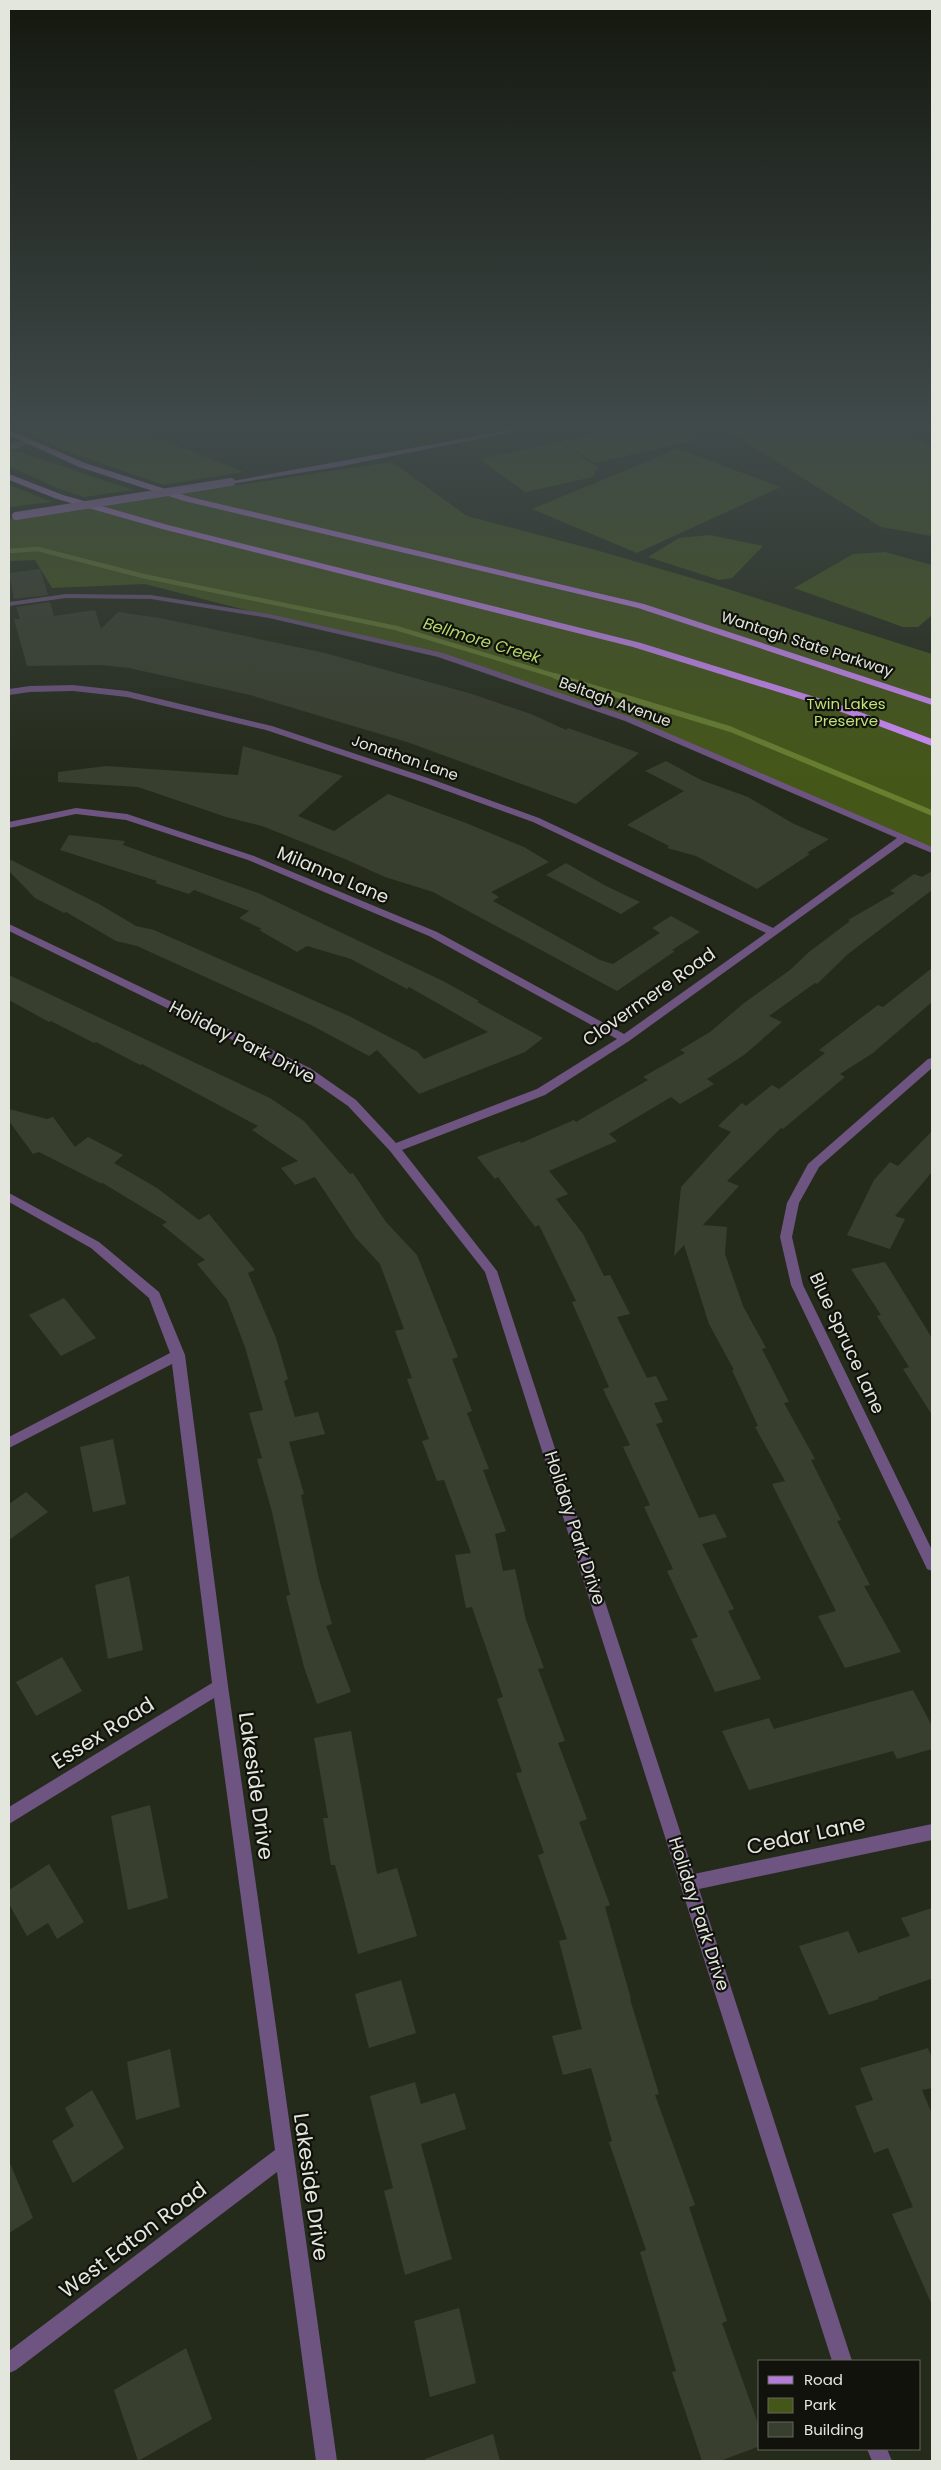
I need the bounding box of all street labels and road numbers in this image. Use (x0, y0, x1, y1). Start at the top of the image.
street label: Wantagh State Parkway (718, 606, 896, 681)
street label: Beltagh Avenue (556, 672, 674, 732)
street label: Jonathan Lane (349, 729, 461, 786)
street label: Milanna Lane (273, 840, 393, 909)
street label: Clovermere Road (577, 941, 720, 1052)
street label: Holiday Park Drive (165, 994, 319, 1089)
street label: Blue Spruce Lane (804, 1268, 891, 1418)
street label: Holiday Park Drive (539, 1448, 612, 1608)
street label: Essex Road (46, 1690, 160, 1776)
street label: Lakeside Drive (232, 1710, 281, 1862)
street label: Cedar Lane (744, 1808, 868, 1861)
street label: Holiday Park Drive (663, 1834, 736, 1994)
street label: Lakeside Drive (287, 2111, 336, 2263)
street label: West Eaton Road (53, 2175, 212, 2305)

